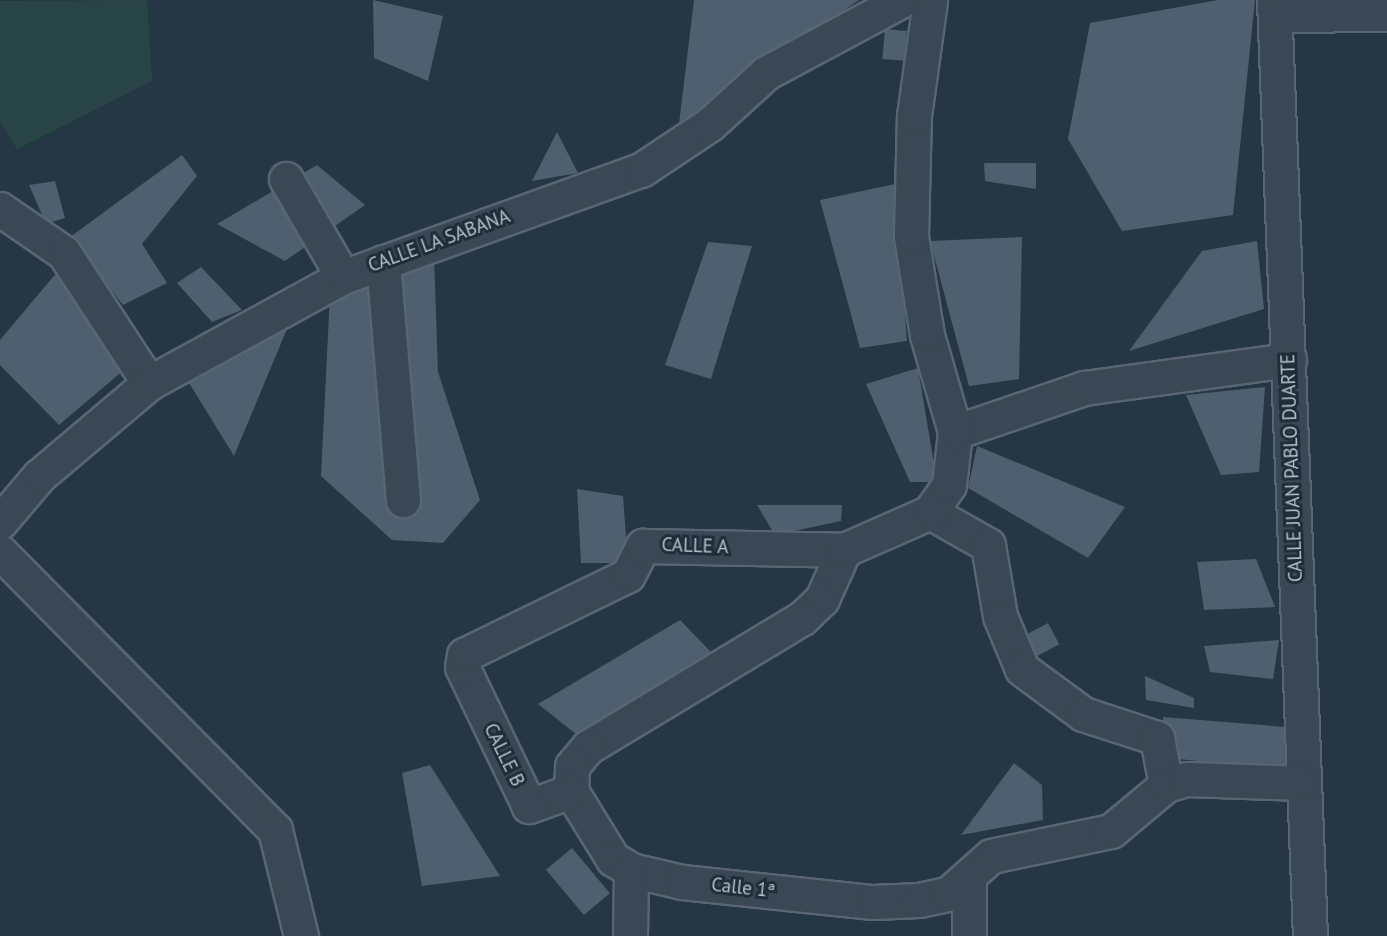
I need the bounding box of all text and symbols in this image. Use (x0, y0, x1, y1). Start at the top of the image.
street label: CALLE LA SABANA (365, 205, 513, 277)
street label: CALLE JUAN PABLO DUARTE (1277, 354, 1307, 582)
street label: CALLE A (661, 533, 729, 559)
street label: CALLE B (479, 720, 529, 790)
street label: Calle 1ª (710, 873, 776, 903)

